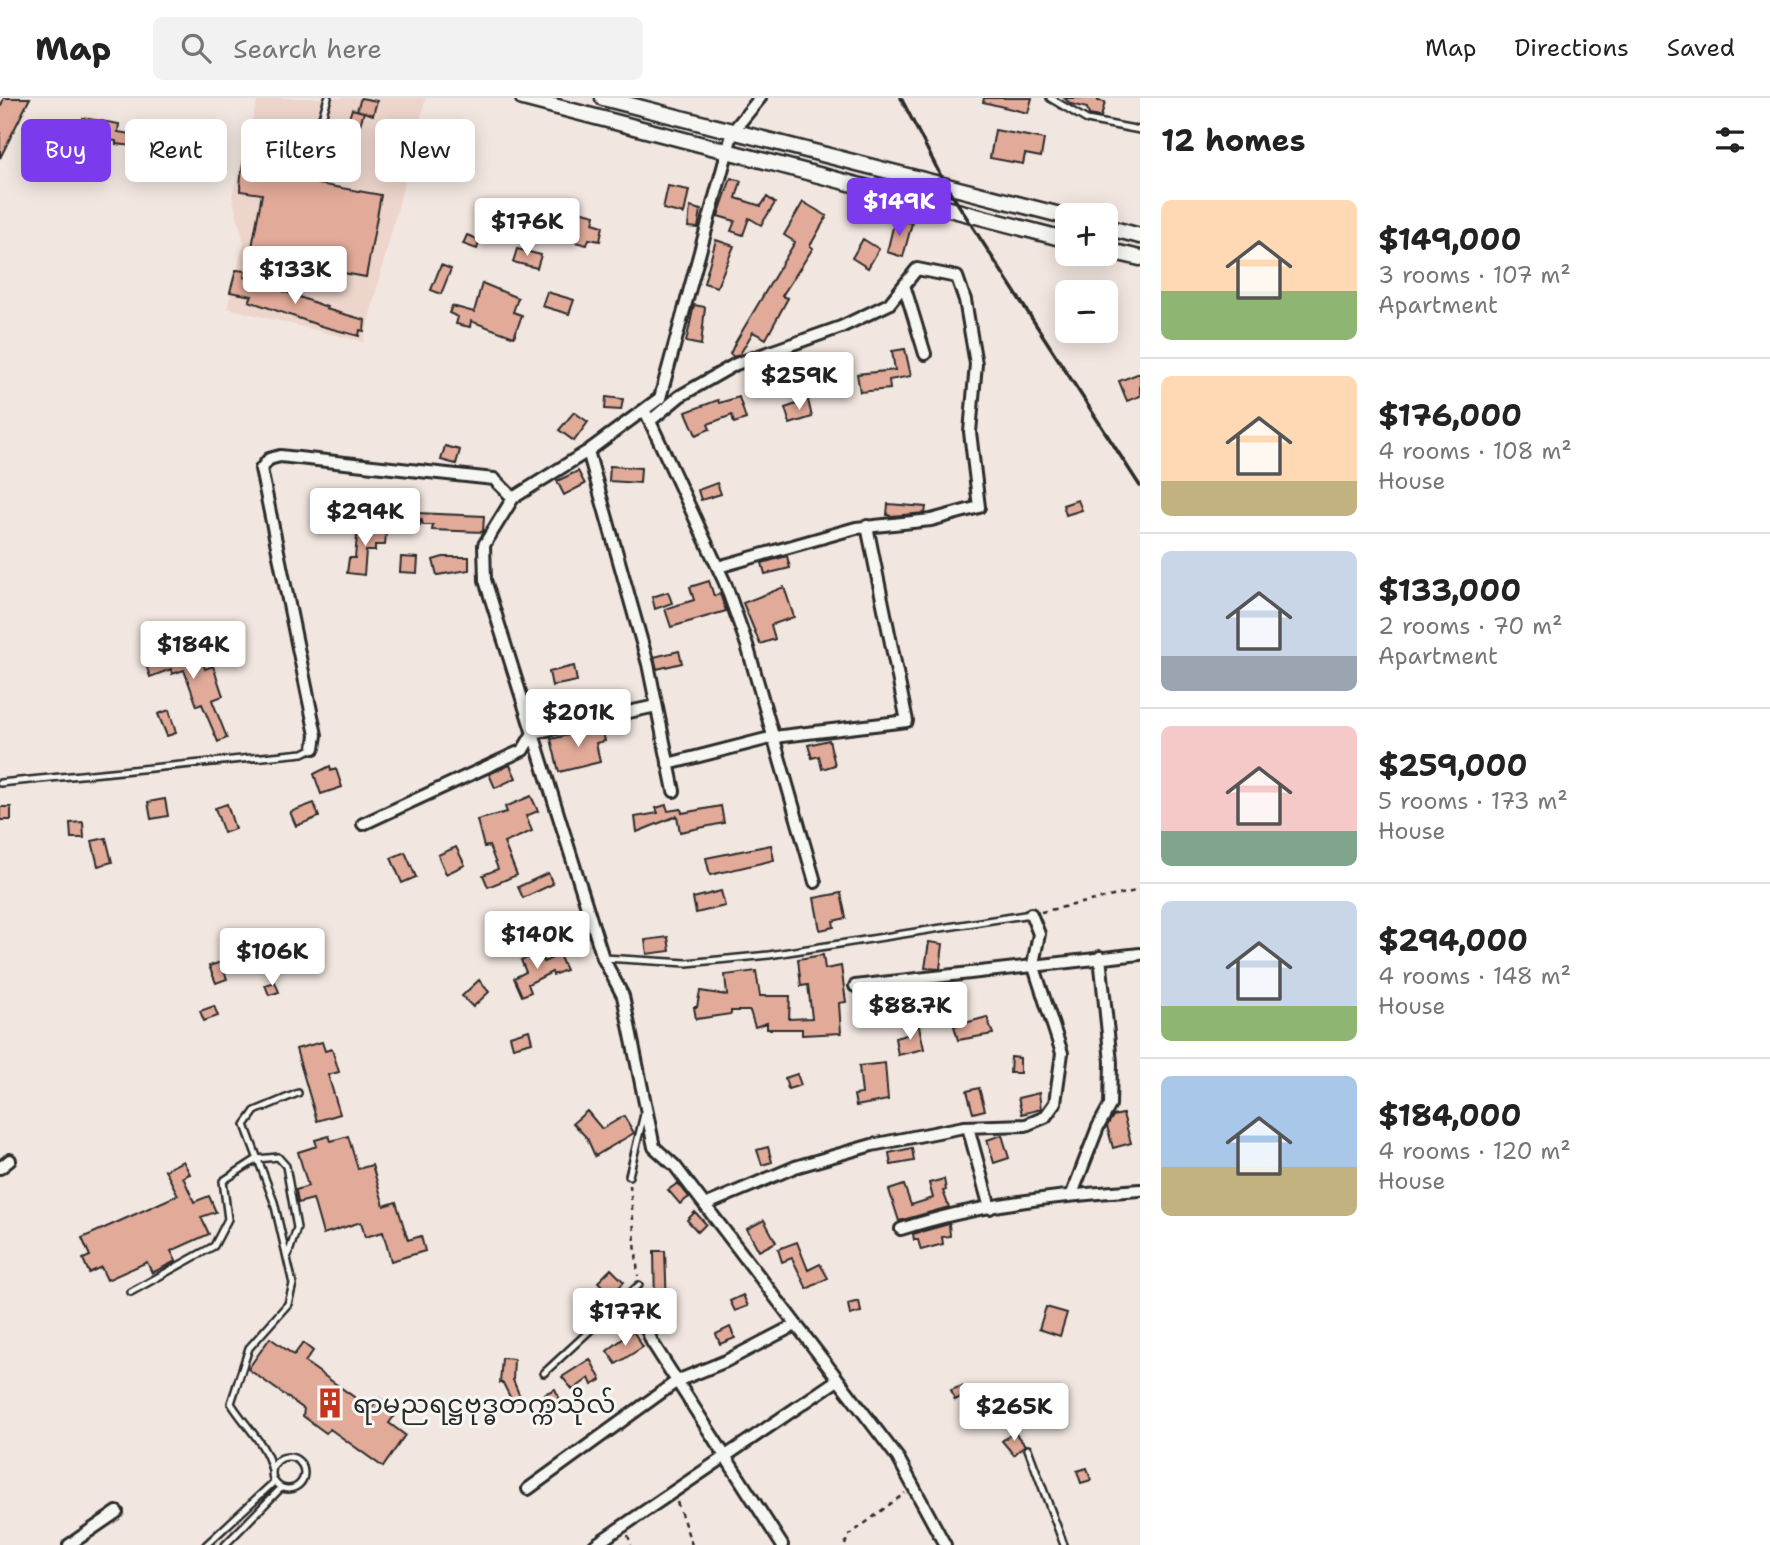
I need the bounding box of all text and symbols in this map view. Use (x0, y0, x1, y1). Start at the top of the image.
search box (153, 17, 643, 80)
text: Map (35, 26, 111, 71)
icon: search (177, 29, 215, 67)
text: Search here (233, 31, 382, 66)
text: Map (1425, 32, 1476, 64)
text: Directions (1514, 32, 1629, 64)
text: Saved (1667, 32, 1735, 64)
chip: Buy (21, 119, 111, 182)
chip: Rent (125, 119, 227, 182)
chip: Filters (241, 119, 361, 182)
chip: New (375, 119, 475, 182)
text: 12 homes (1161, 120, 1305, 161)
icon: filters (1711, 121, 1749, 159)
pin: $149K (850, 178, 948, 238)
text: $149K (863, 186, 935, 216)
pin: $176K (478, 198, 576, 258)
map controls (1055, 203, 1118, 343)
button: + (1055, 203, 1118, 266)
text: $176K (491, 206, 563, 236)
text: $149,000 (1378, 219, 1521, 260)
icon: home (1217, 228, 1301, 312)
pin: $133K (246, 246, 344, 306)
text: $133K (259, 254, 331, 284)
text: 3 rooms · 107 m² (1378, 260, 1571, 290)
button: − (1055, 280, 1118, 343)
text: Apartment (1378, 290, 1498, 320)
pin: $259K (750, 352, 848, 412)
text: $259K (761, 360, 837, 390)
text: $176,000 (1378, 395, 1522, 436)
icon: home (1217, 404, 1301, 488)
text: 4 rooms · 108 m² (1378, 436, 1572, 466)
text: House (1378, 466, 1446, 496)
pin: $294K (316, 489, 414, 548)
text: $294K (326, 496, 404, 526)
text: $133,000 (1378, 570, 1521, 611)
icon: home (1217, 579, 1301, 663)
text: 2 rooms · 70 m² (1378, 611, 1563, 641)
pin: $184K (144, 622, 242, 681)
text: $184K (156, 629, 230, 659)
text: Apartment (1378, 641, 1498, 671)
pin: $201K (529, 690, 627, 749)
text: $201K (542, 697, 614, 727)
text: $259,000 (1378, 745, 1528, 786)
icon: home (1217, 754, 1301, 838)
text: 5 rooms · 173 m² (1378, 786, 1568, 816)
text: House (1378, 816, 1446, 846)
pin: $140K (488, 912, 586, 971)
text: $140K (501, 919, 573, 949)
text: $294,000 (1378, 920, 1528, 961)
pin: $106K (223, 928, 321, 988)
icon: home (1217, 929, 1301, 1013)
text: $106K (236, 936, 308, 966)
text: 4 rooms · 148 m² (1378, 961, 1571, 991)
pin: $88.7K (853, 982, 967, 1042)
text: $88.7K (868, 990, 952, 1020)
text: House (1378, 991, 1446, 1021)
text: $184,000 (1378, 1095, 1522, 1136)
icon: home (1217, 1104, 1301, 1188)
text: 4 rooms · 120 m² (1378, 1136, 1571, 1166)
text: House (1378, 1166, 1446, 1196)
pin: $177K (576, 1288, 674, 1348)
text: $177K (589, 1296, 661, 1326)
pin: $265K (965, 1384, 1063, 1443)
building icon: ရာမညရဋ္ဌဗုဒ္ဓတက္ကသိုလ် (313, 1386, 347, 1420)
place label: ရာမညရဋ္ဌဗုဒ္ဓတက္ကသိုလ် (353, 1386, 615, 1425)
text: $265K (976, 1391, 1052, 1421)

